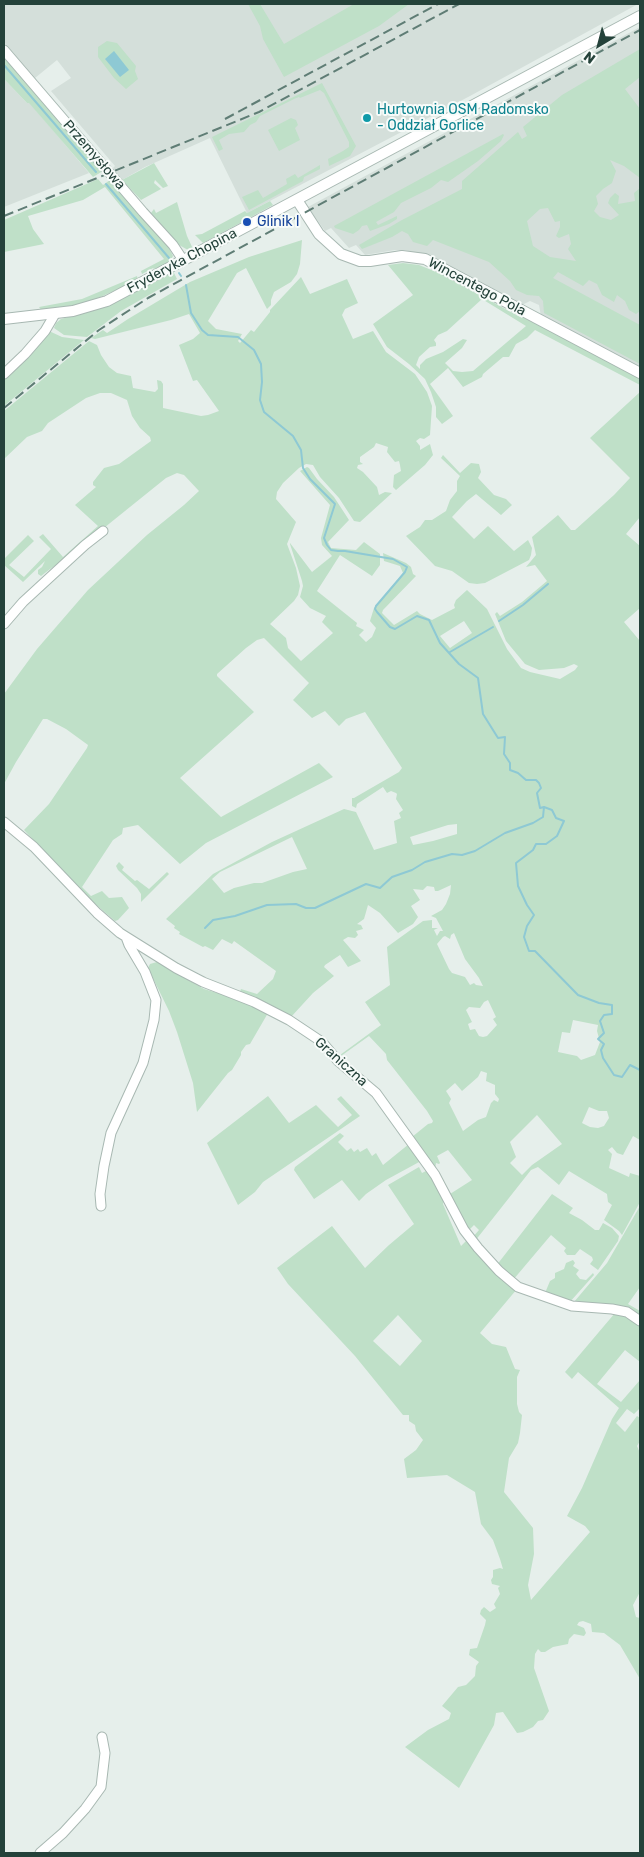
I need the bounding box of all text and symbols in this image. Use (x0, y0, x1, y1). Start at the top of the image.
north arrow (574, 20, 624, 70)
text: N (581, 48, 599, 67)
place label: Hurtownia OSM Radomsko - Oddział Gorlice (377, 102, 549, 134)
marker: Hurtownia OSM Radomsko - Oddział Gorlice (361, 112, 373, 124)
street label: Przemysłowa (59, 117, 129, 193)
place label: Glinik I (257, 214, 300, 230)
marker: Glinik I (241, 216, 253, 228)
street label: Fryderyka Chopina (124, 225, 240, 297)
street label: Wincentego Pola (425, 254, 529, 320)
street label: Graniczna (311, 1034, 371, 1090)

